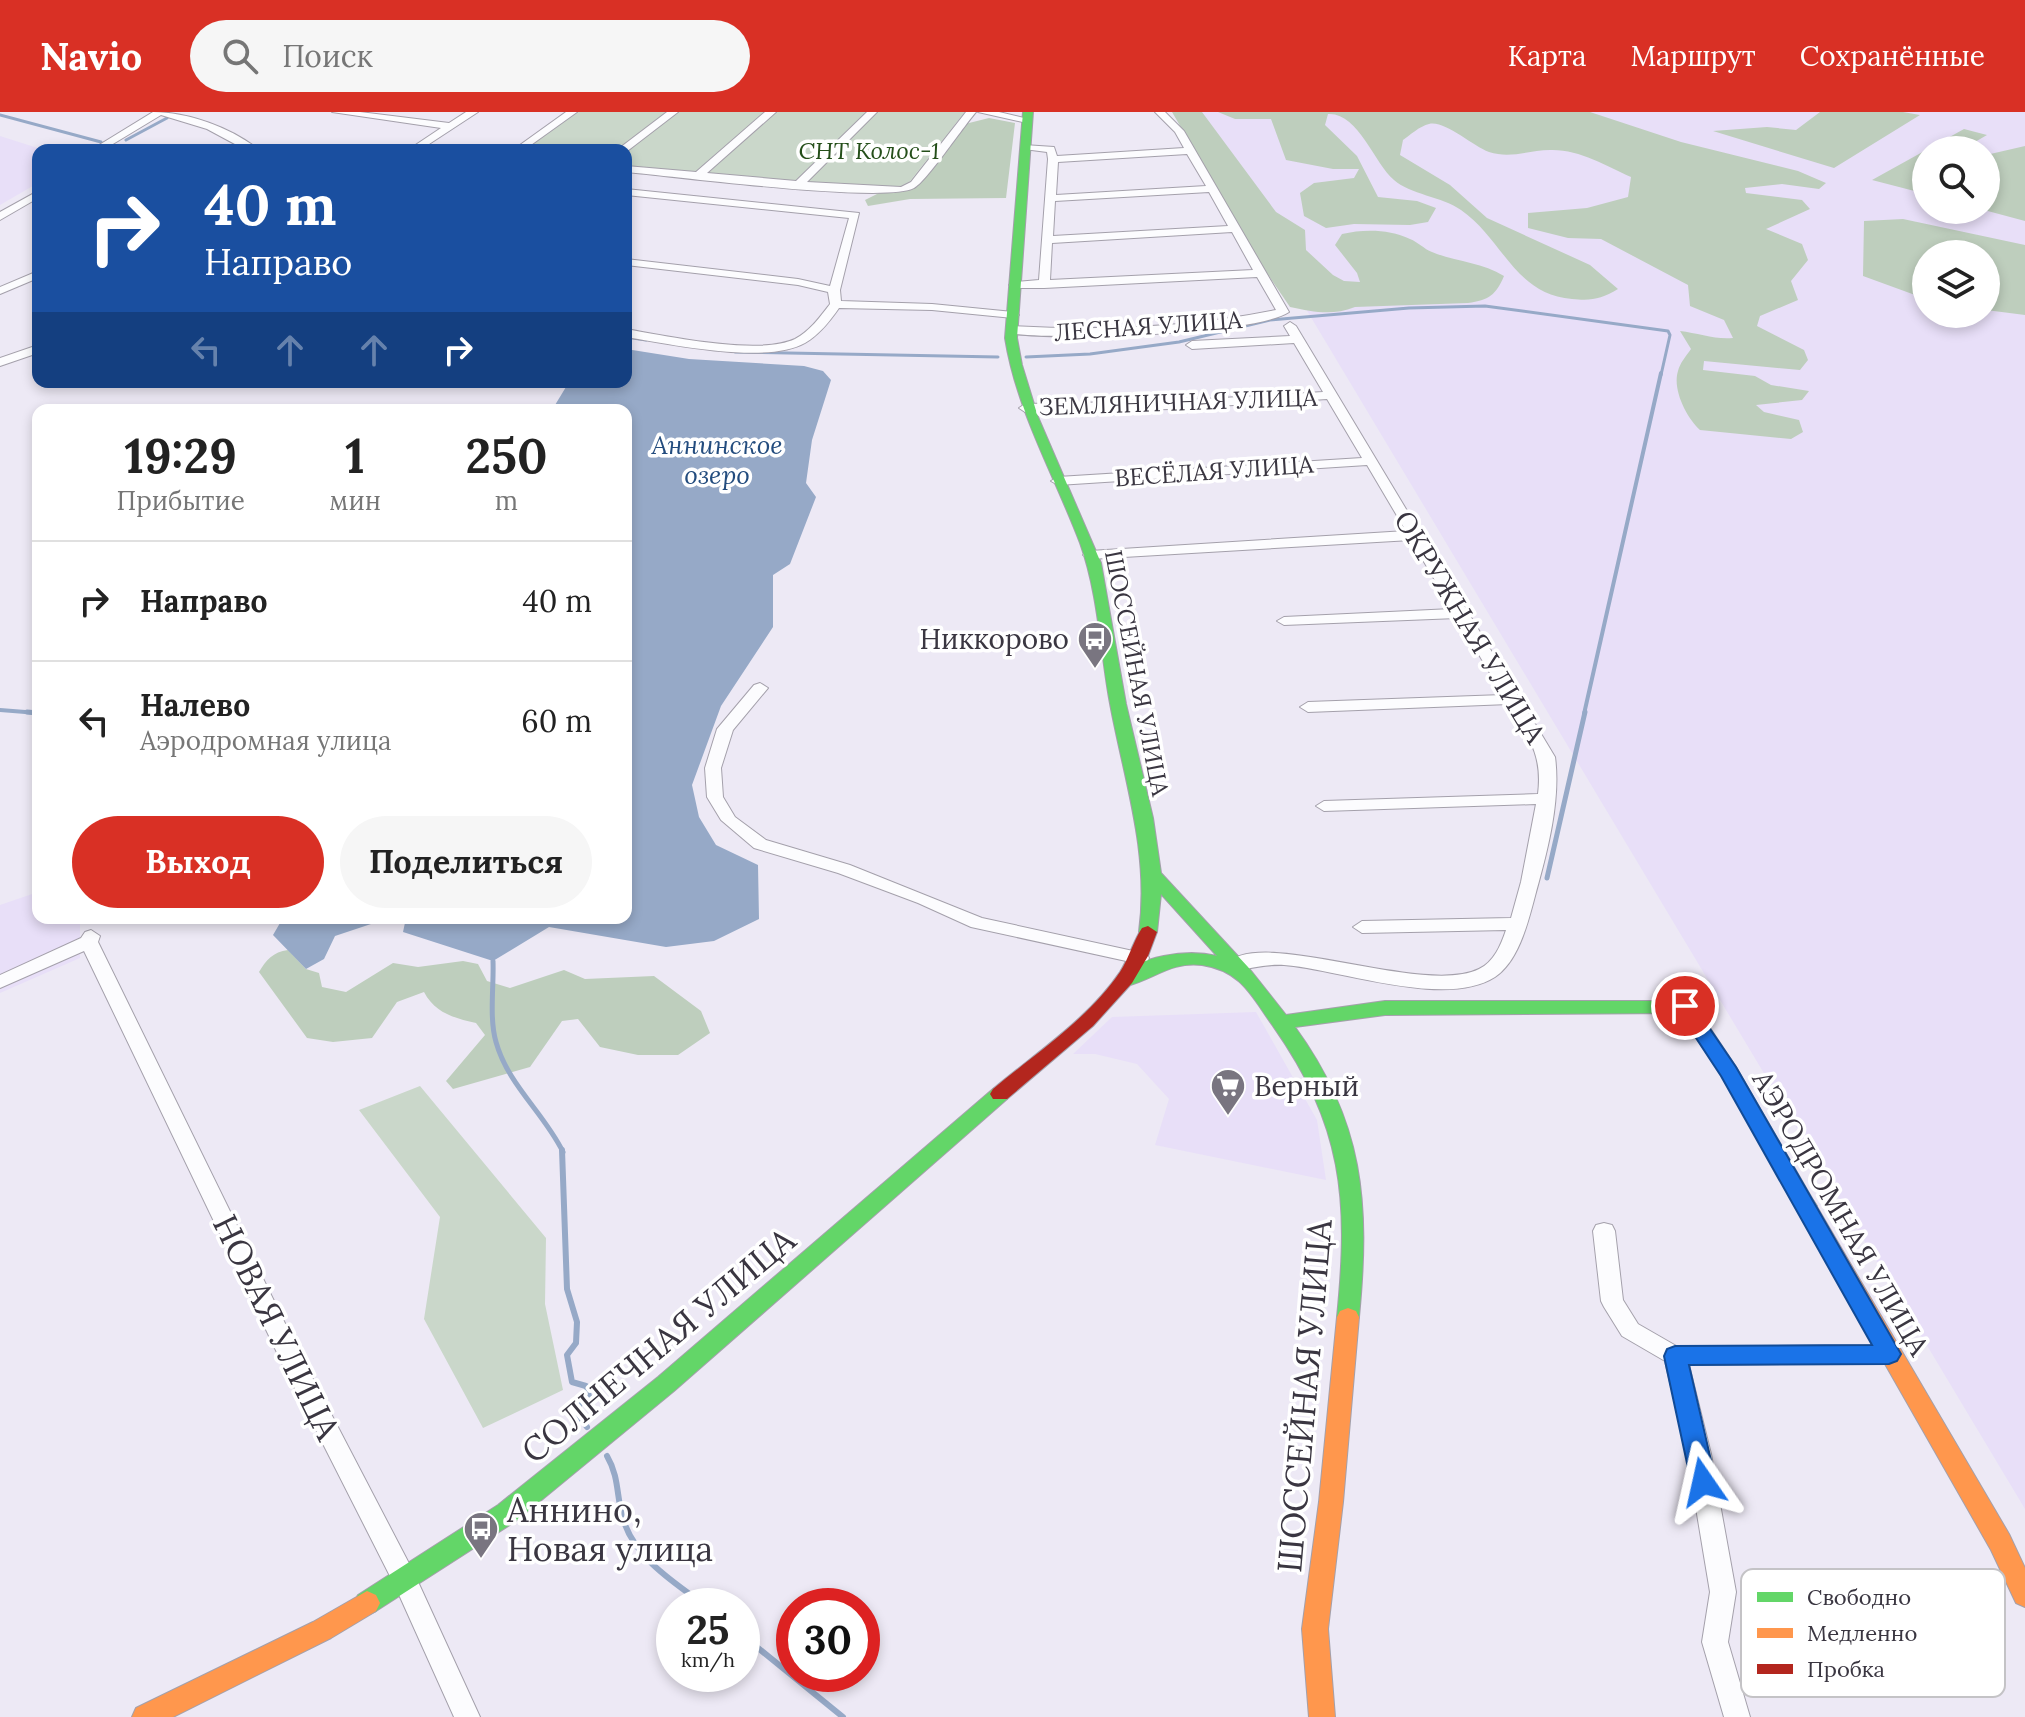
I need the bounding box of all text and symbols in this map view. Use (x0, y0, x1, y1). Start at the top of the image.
search box (190, 20, 750, 92)
text: Navio (40, 32, 142, 80)
icon: search (218, 34, 262, 78)
text: Поиск (282, 37, 373, 75)
text: Карта (1508, 38, 1586, 74)
text: Маршрут (1630, 38, 1756, 74)
text: Сохранённые (1800, 38, 1985, 74)
park label: СНТ Колос-1 (798, 135, 940, 166)
map controls (1912, 136, 2000, 328)
button: search (1912, 136, 2000, 224)
text: 40 m (204, 169, 337, 240)
icon: right (72, 176, 176, 280)
text: Направо (204, 239, 352, 285)
button: layers (1912, 240, 2000, 328)
street label: ЛЕСНАЯ УЛИЦА (1053, 304, 1244, 348)
icon: left (184, 328, 228, 372)
icon: ahead (268, 328, 312, 372)
icon: ahead (352, 328, 396, 372)
icon: right (436, 328, 480, 372)
street label: ЗЕМЛЯНИЧНАЯ УЛИЦА (1038, 382, 1319, 422)
text: 19:29 (124, 425, 237, 486)
text: 1 (345, 425, 365, 486)
text: 250 (465, 425, 547, 486)
water label: Аннинское озеро (650, 428, 783, 491)
street label: ВЕСЁЛАЯ УЛИЦА (1114, 449, 1315, 493)
text: Прибытие (116, 484, 245, 517)
text: мин (329, 484, 381, 517)
text: m (495, 484, 518, 517)
street label: ОКРУЖНАЯ УЛИЦА (1386, 504, 1554, 750)
street label: ШОССЕЙНАЯ УЛИЦА (1098, 547, 1176, 800)
icon: right (72, 579, 116, 623)
text: Направо (140, 582, 268, 620)
text: 40 m (522, 582, 592, 620)
bus stop icon: Никкорово (1076, 620, 1114, 670)
place label: Никкорово (920, 621, 1069, 657)
text: Налево (140, 686, 250, 724)
icon: left (72, 699, 116, 743)
text: 60 m (521, 702, 592, 740)
text: Аэродромная улица (140, 724, 391, 757)
button: Выход (72, 816, 324, 908)
button: Поделиться (340, 816, 592, 908)
pin (1651, 972, 1719, 1040)
icon: arrive (1663, 984, 1707, 1028)
street label: АЭРОДРОМНАЯ УЛИЦА (1744, 1063, 1938, 1362)
supermarket icon: Верный (1209, 1067, 1247, 1117)
place label: Верный (1254, 1068, 1359, 1104)
street label: НОВАЯ УЛИЦА (204, 1207, 350, 1447)
street label: ШОССЕЙНАЯ УЛИЦА (1267, 1217, 1341, 1574)
street label: СОЛНЕЧНАЯ УЛИЦА (512, 1218, 804, 1472)
position arrow (1661, 1440, 1745, 1524)
place label: Аннино, Новая улица (506, 1488, 713, 1571)
bus stop icon: Аннино, Новая улица (462, 1510, 500, 1560)
legend (1741, 1569, 2005, 1697)
text: Свободно (1807, 1583, 1911, 1611)
speed limit sign: 30 (776, 1588, 880, 1692)
text: 25 (687, 1604, 729, 1655)
text: Медленно (1807, 1619, 1917, 1647)
text: km/h (681, 1647, 735, 1672)
text: Пробка (1807, 1655, 1885, 1683)

